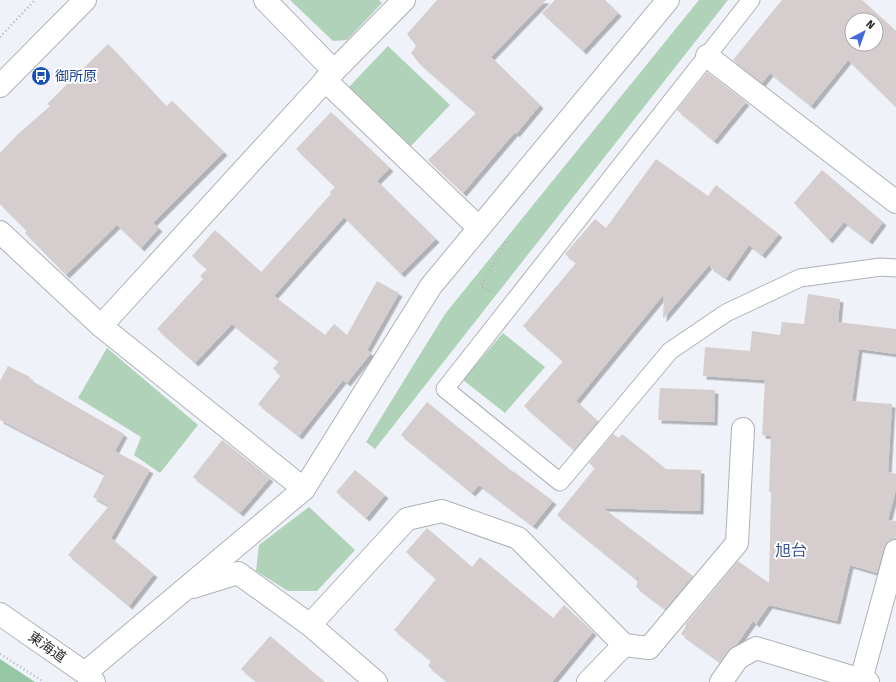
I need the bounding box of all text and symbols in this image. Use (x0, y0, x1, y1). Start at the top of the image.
north arrow (844, 12, 884, 52)
text: N (863, 18, 877, 32)
bus stop icon: 御所原 (30, 65, 52, 87)
place label: 御所原 (55, 68, 97, 85)
district label: 旭台 (775, 541, 807, 560)
street label: 東海道 (25, 628, 69, 666)

